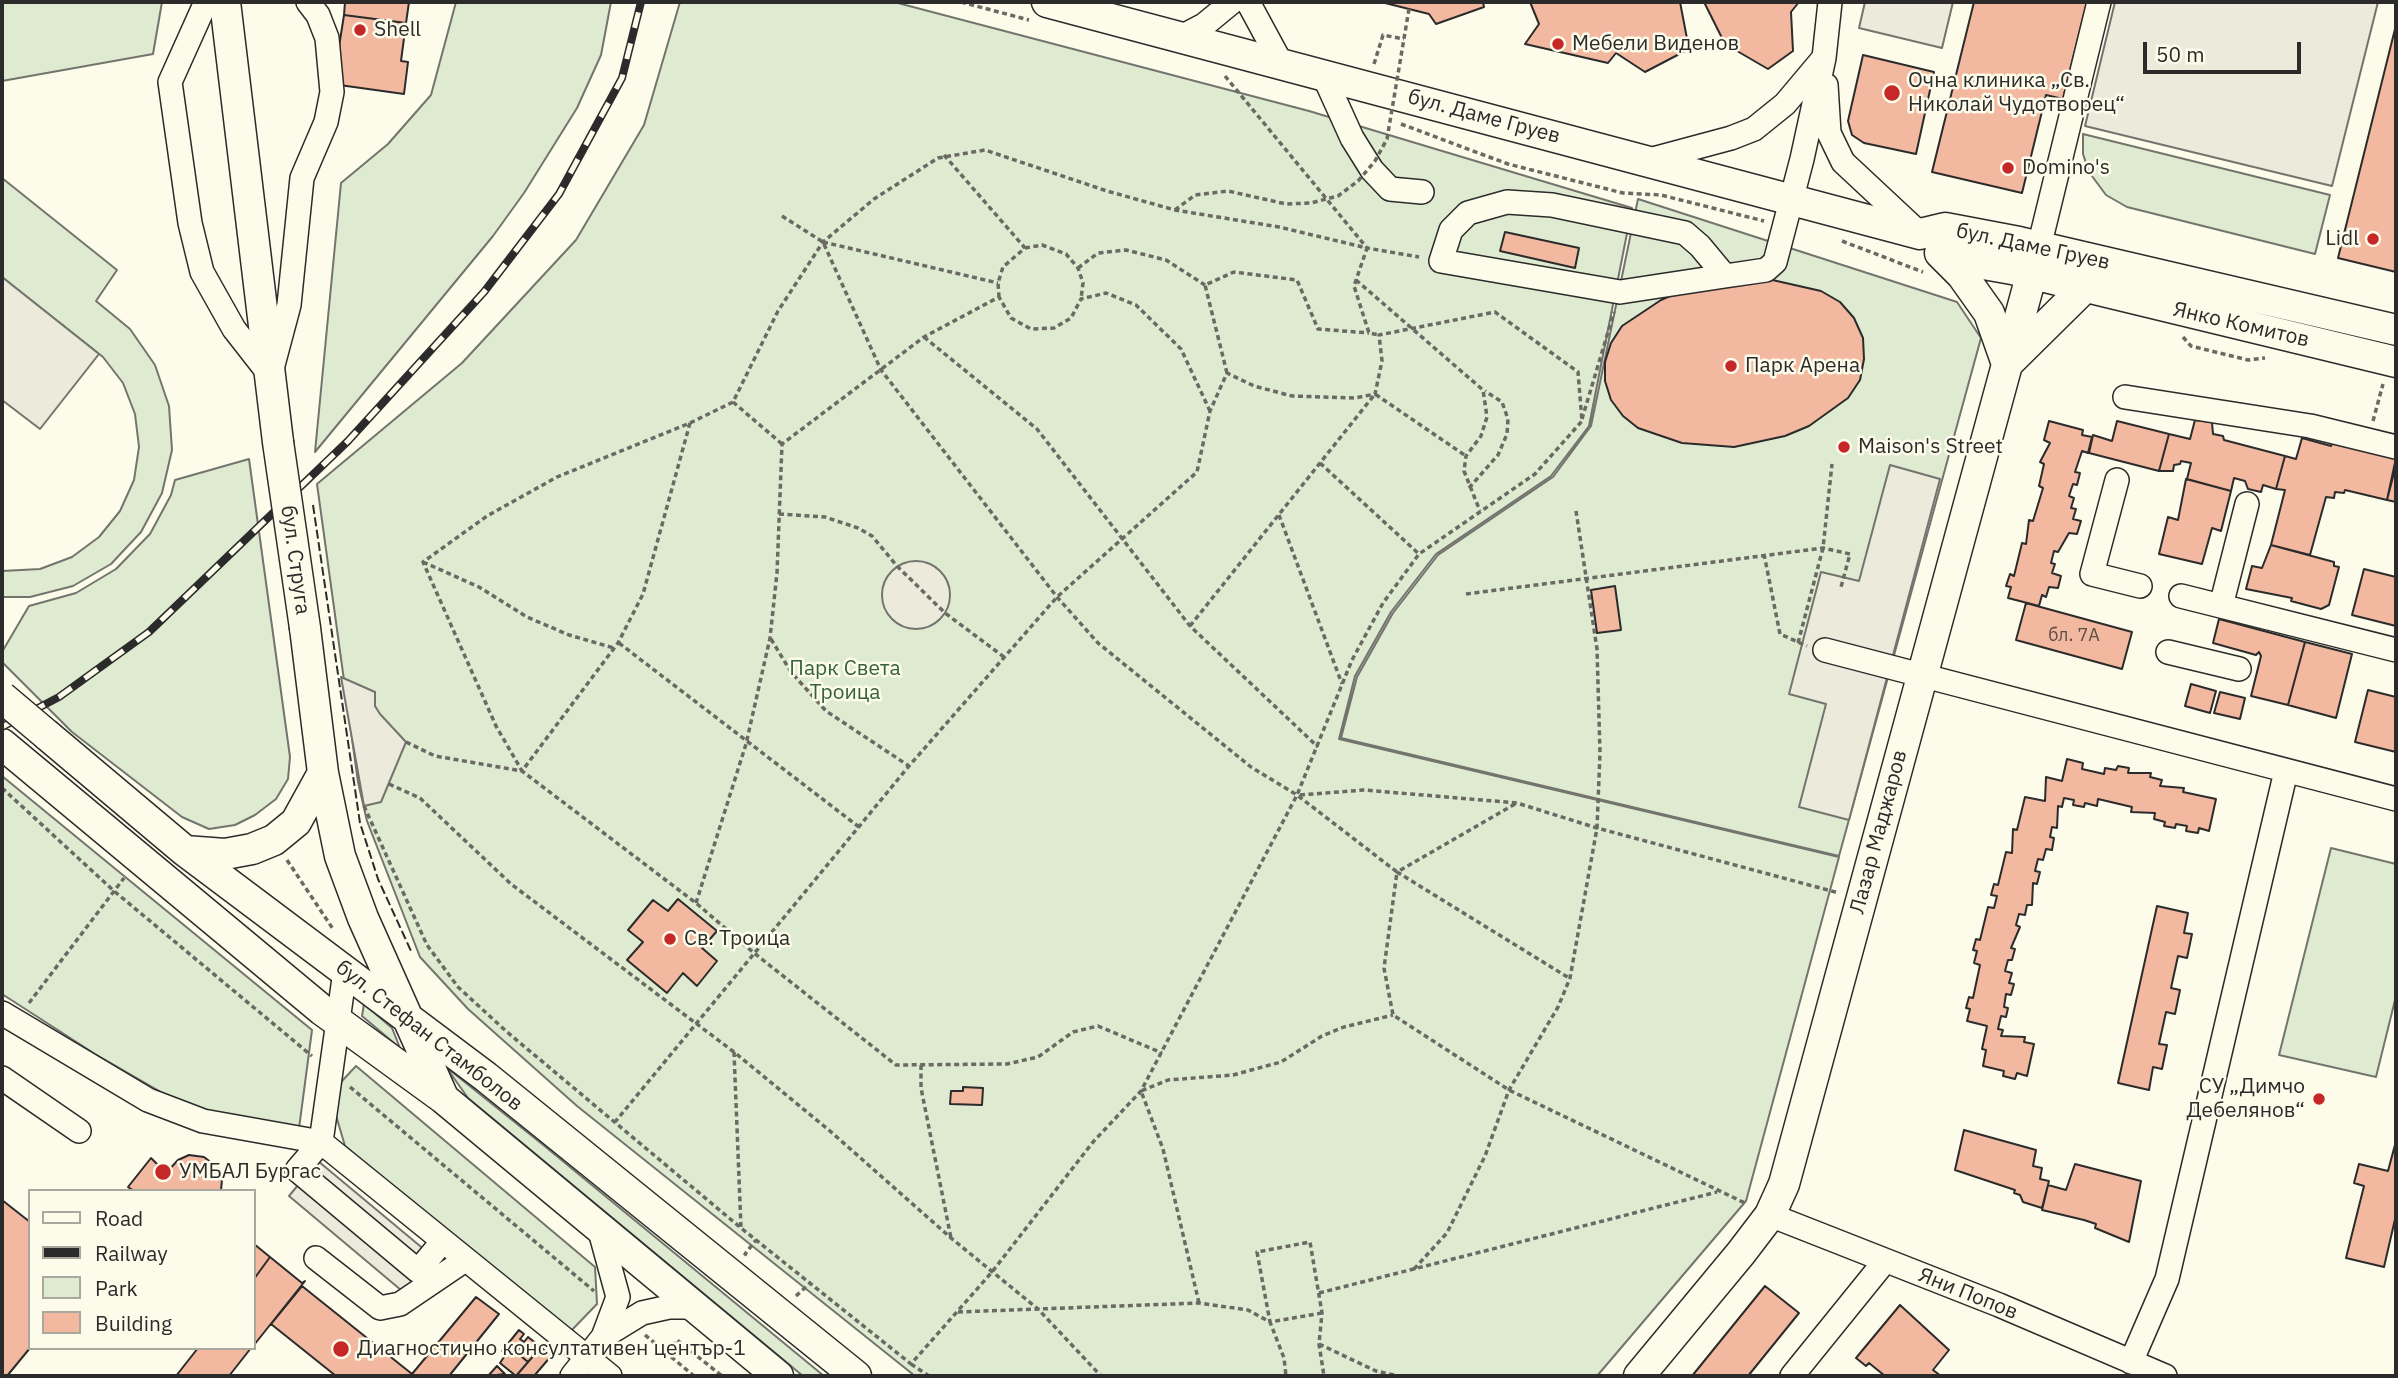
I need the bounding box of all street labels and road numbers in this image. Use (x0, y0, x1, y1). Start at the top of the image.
street label: бул. Даме Груев (1405, 85, 1563, 149)
street label: бул. Даме Груев (1954, 218, 2112, 276)
street label: Янко Комитов (2170, 297, 2312, 353)
street label: бул. Струга (275, 504, 315, 616)
street label: Лазар Маджаров (1845, 747, 1913, 917)
street label: бул. Стефан Стамболов (331, 955, 527, 1117)
street label: Яни Попов (1915, 1263, 2021, 1325)

